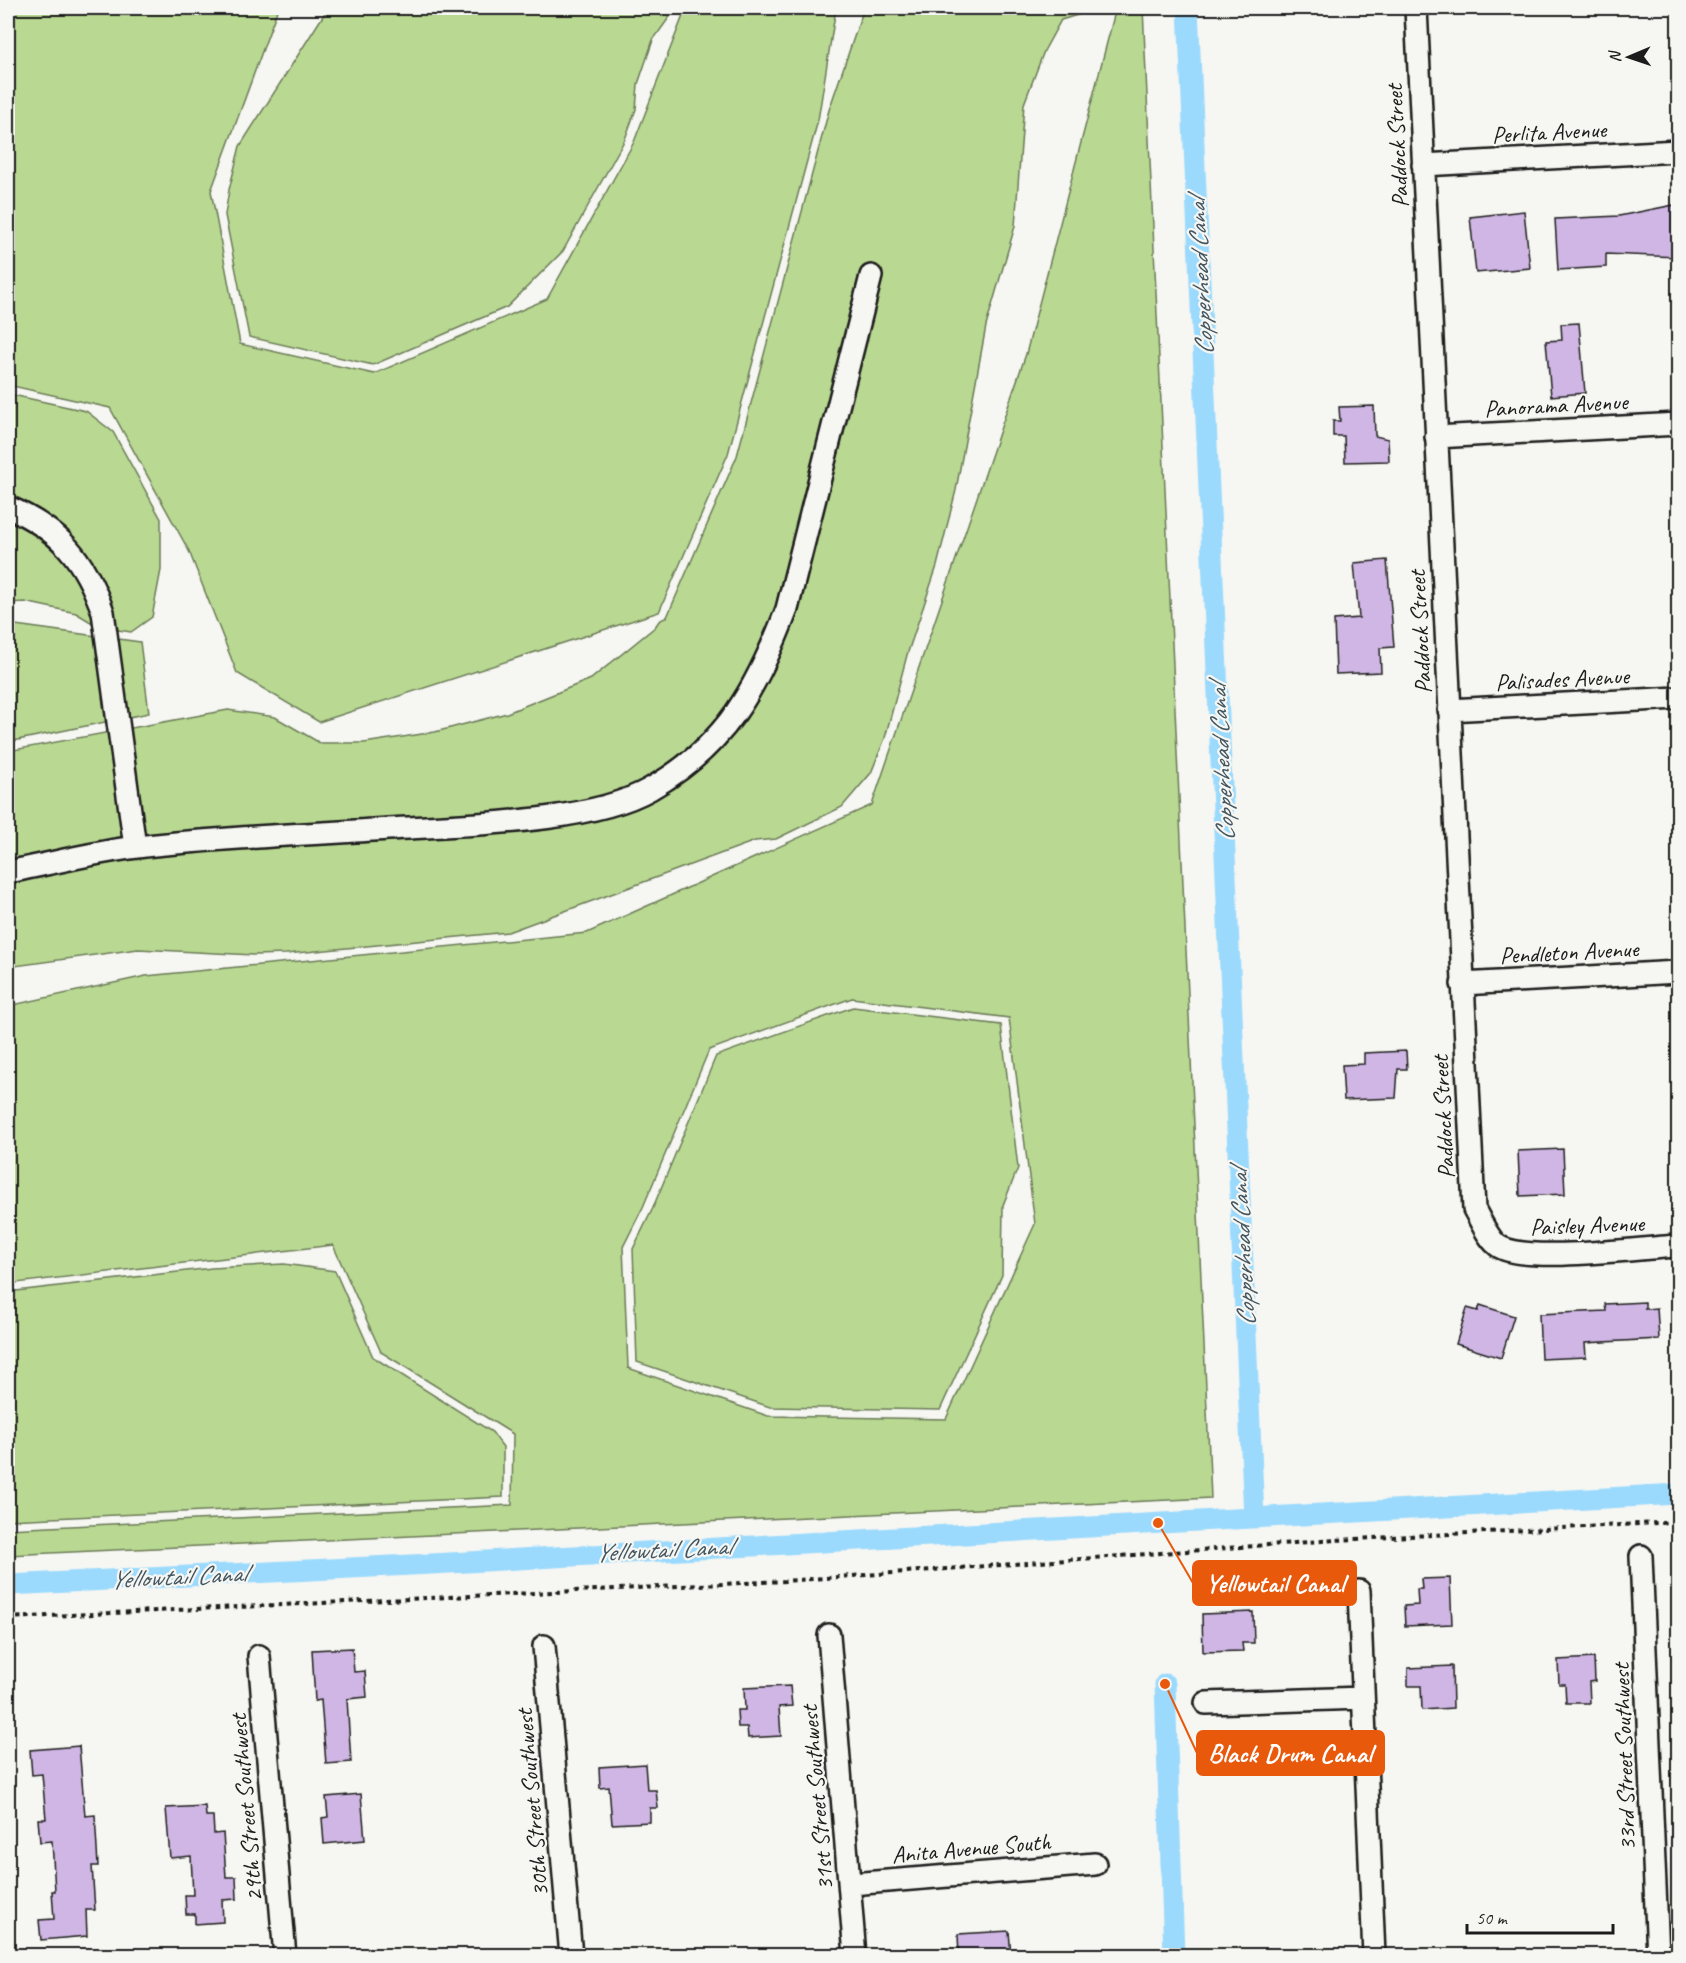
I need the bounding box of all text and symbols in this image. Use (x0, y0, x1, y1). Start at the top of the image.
north arrow (1599, 27, 1659, 87)
text: N (1605, 49, 1625, 63)
street label: Paddock Street (1379, 82, 1415, 208)
street label: Perlita Avenue (1491, 114, 1609, 150)
water label: Copperhead Canal (1179, 189, 1221, 356)
street label: Panorama Avenue (1484, 386, 1631, 424)
street label: Paddock Street (1402, 568, 1438, 694)
street label: Palisades Avenue (1494, 660, 1632, 697)
water label: Copperhead Canal (1200, 675, 1242, 842)
street label: Pendleton Avenue (1499, 933, 1641, 971)
street label: Paddock Street (1425, 1053, 1461, 1179)
water label: Copperhead Canal (1221, 1160, 1263, 1327)
street label: Paisley Avenue (1529, 1208, 1647, 1242)
water label: Yellowtail Canal (594, 1529, 740, 1570)
water label: Yellowtail Canal (109, 1556, 255, 1597)
callout: Yellowtail Canal (1193, 1561, 1356, 1605)
text: Yellowtail Canal (1206, 1567, 1350, 1600)
street label: 33rd Street Southwest (1606, 1661, 1642, 1851)
street label: 31st Street Southwest (794, 1702, 840, 1892)
street label: 30th Street Southwest (509, 1706, 555, 1898)
street label: 29th Street Southwest (223, 1711, 269, 1903)
callout: Black Drum Canal (1197, 1731, 1384, 1775)
text: Black Drum Canal (1208, 1737, 1377, 1770)
street label: Anita Avenue South (890, 1826, 1053, 1870)
scale bar (1467, 1897, 1612, 1935)
text: 50 m (1476, 1907, 1509, 1929)

